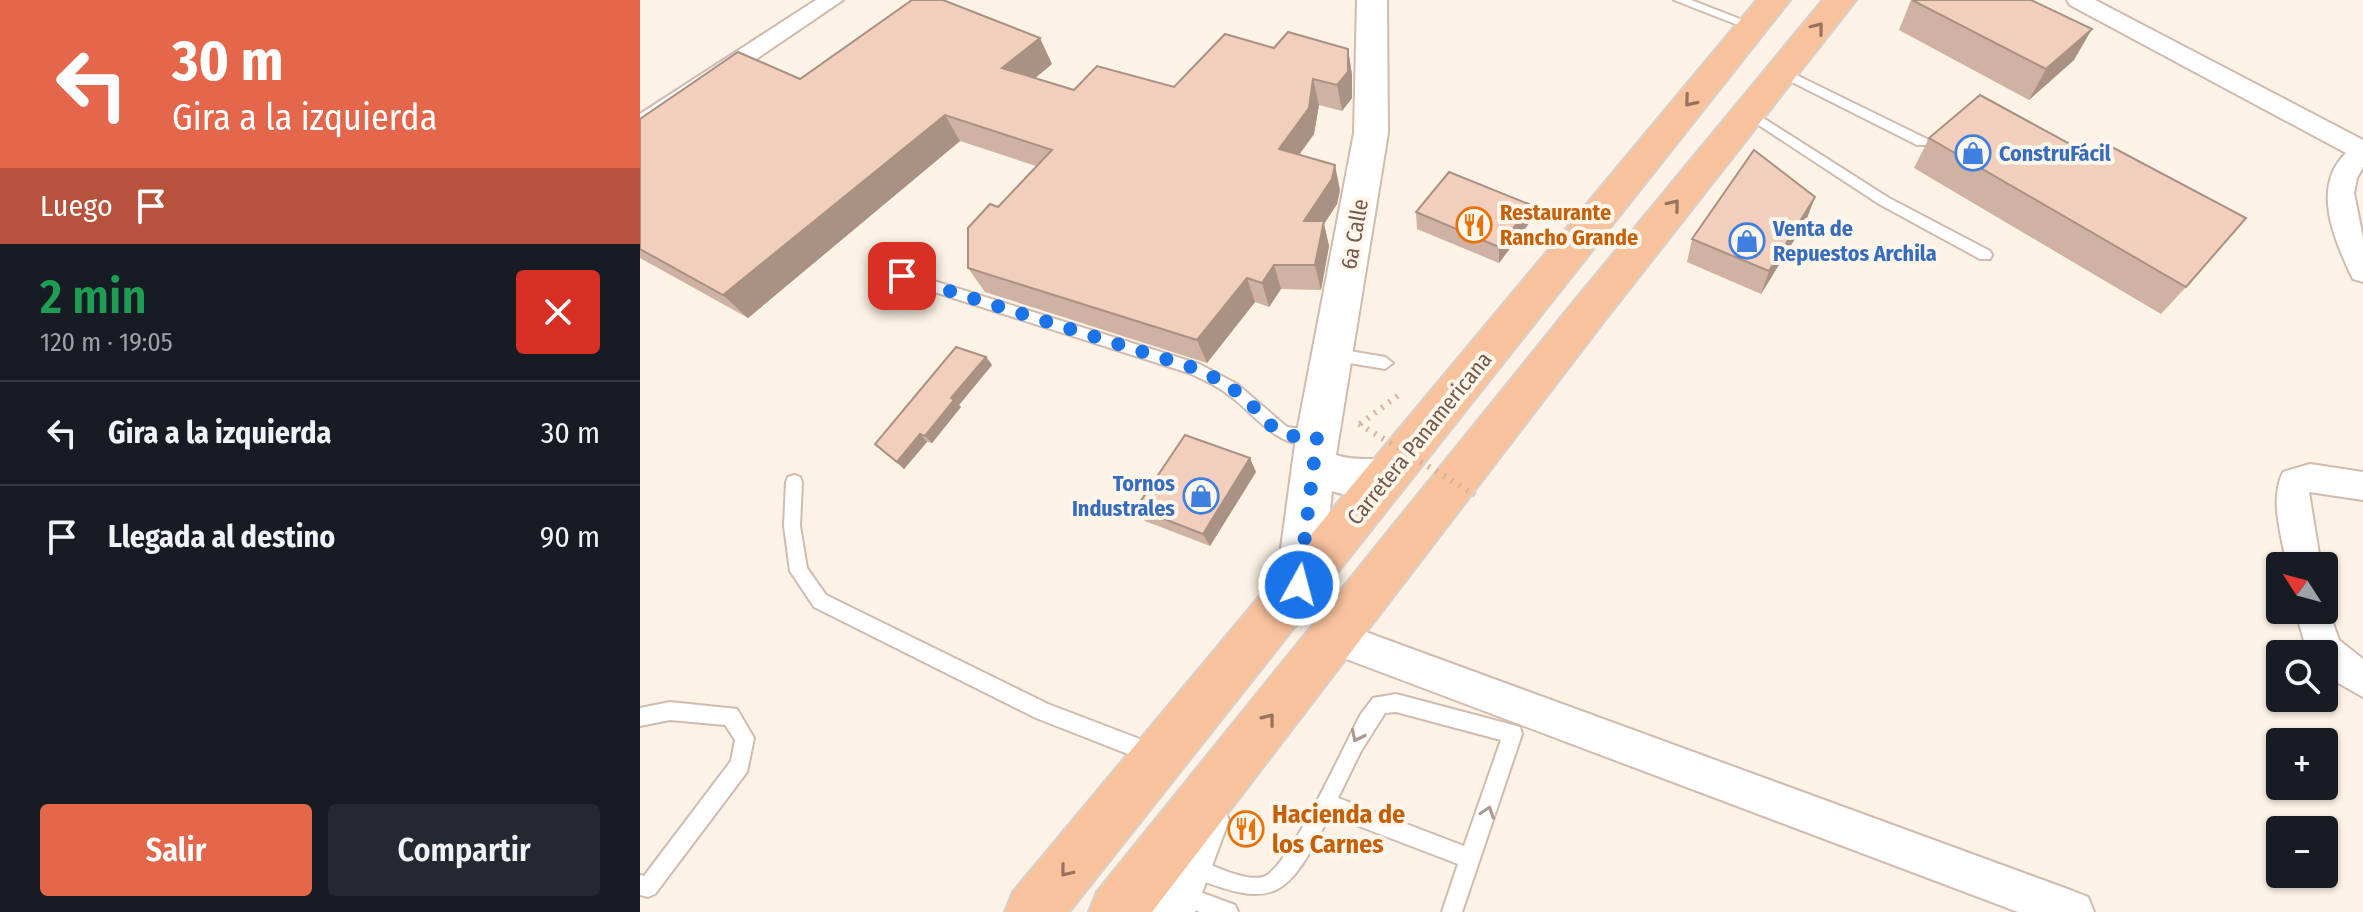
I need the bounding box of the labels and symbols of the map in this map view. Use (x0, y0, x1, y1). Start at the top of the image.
one-way arrow (1808, 23, 1823, 37)
one-way arrow (1685, 92, 1700, 107)
shop icon: ConstruFácil (1954, 134, 1992, 172)
place label: ConstruFácil (1999, 140, 2112, 167)
street label: 6a Calle (1335, 197, 1374, 271)
place label: Restaurante Rancho Grande (1500, 199, 1638, 251)
one-way arrow (1665, 200, 1679, 215)
restaurant icon: Restaurante Rancho Grande (1455, 206, 1493, 244)
place label: Venta de Repuestos Archila (1772, 215, 1937, 267)
shop icon: Venta de Repuestos Archila (1728, 222, 1766, 260)
pin (868, 242, 936, 310)
street label: Carretera Panamericana (1341, 346, 1498, 530)
place label: Tornos Industrales (1072, 470, 1175, 522)
shop icon: Tornos Industrales (1182, 477, 1220, 515)
position arrow (1257, 543, 1341, 627)
north arrow (2266, 552, 2338, 624)
one-way arrow (1260, 713, 1274, 728)
one-way arrow (1351, 728, 1367, 743)
place label: Hacienda de los Carnes (1272, 799, 1405, 860)
one-way arrow (1479, 806, 1495, 820)
restaurant icon: Hacienda de los Carnes (1227, 810, 1265, 848)
one-way arrow (1061, 862, 1076, 877)

